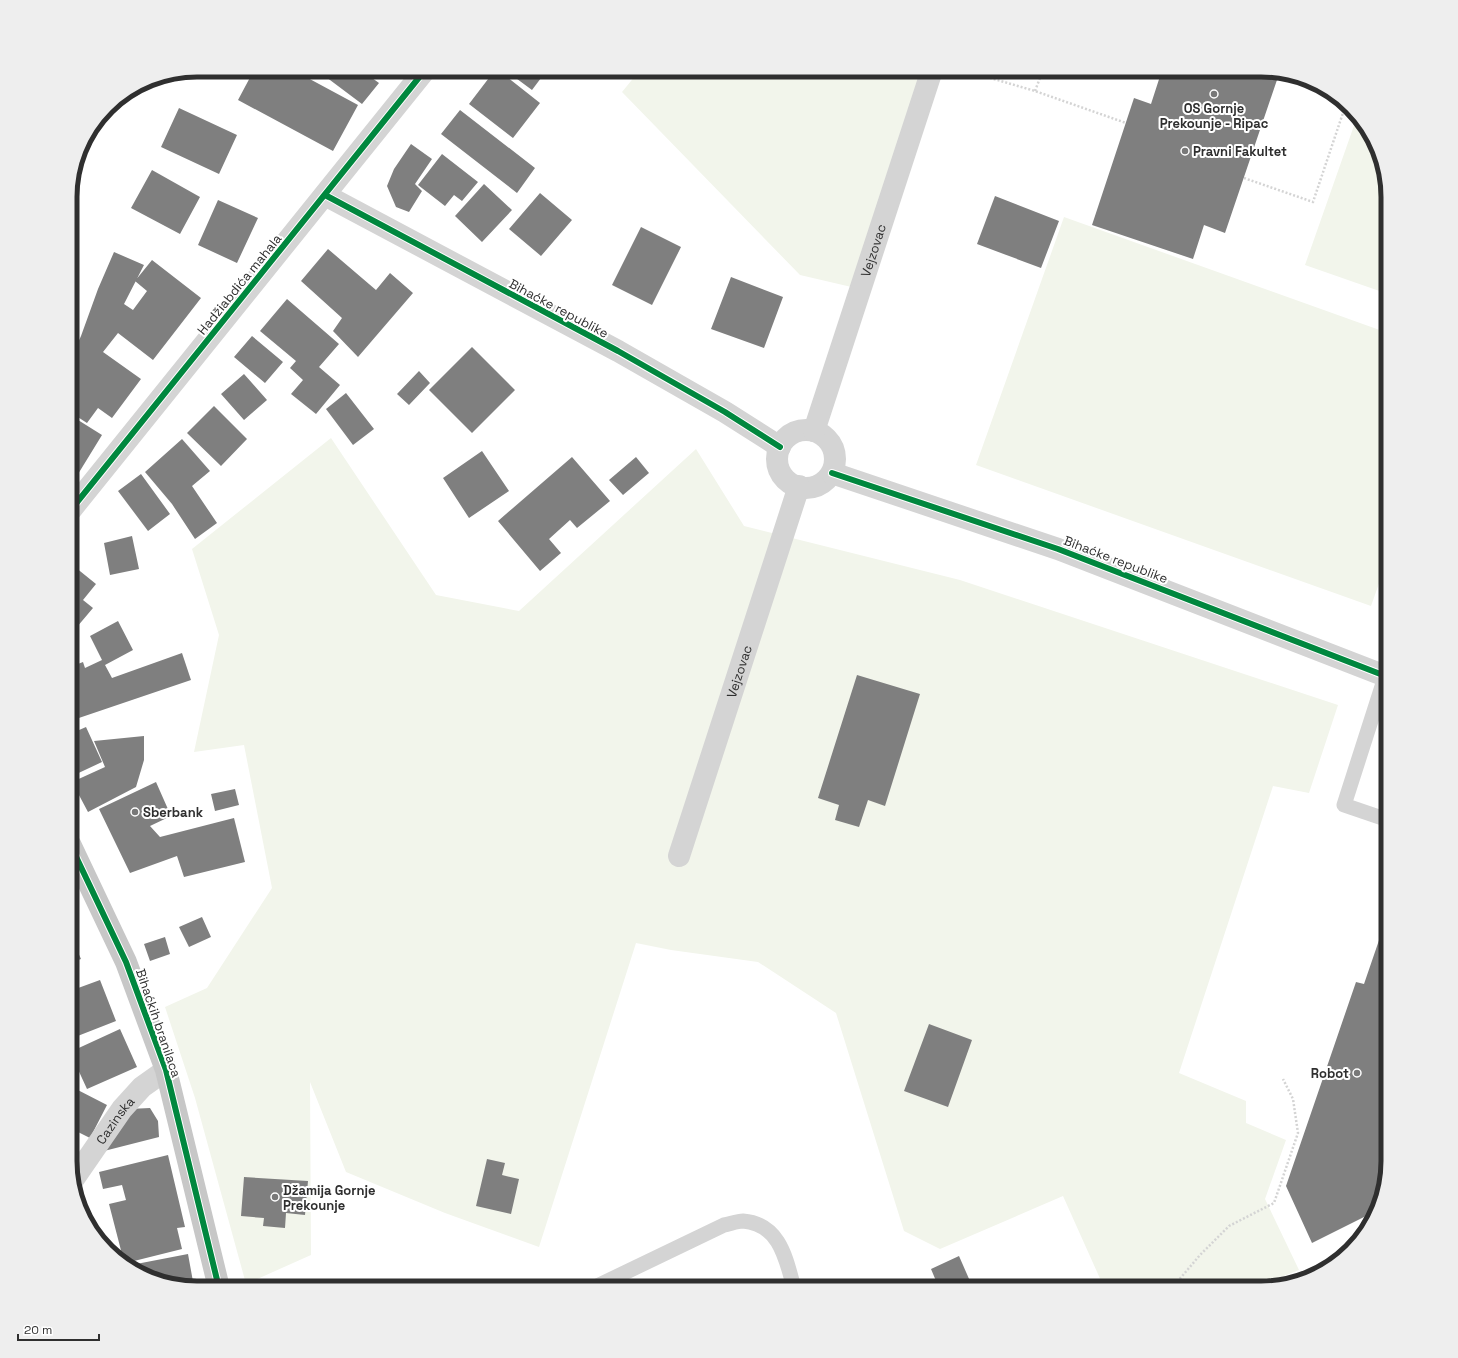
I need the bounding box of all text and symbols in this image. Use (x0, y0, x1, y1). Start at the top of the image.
marker: OS Gornje Prekounje - Ripac (1209, 89, 1219, 99)
place label: OS Gornje Prekounje - Ripac (1160, 100, 1269, 132)
place label: Pravni Fakultet (1193, 143, 1287, 160)
marker: Pravni Fakultet (1180, 146, 1190, 156)
street label: Vejzovac (857, 222, 890, 279)
street label: Hadžiabdića mahala (193, 230, 286, 338)
street label: Bihaćke republike (506, 275, 611, 342)
street label: Bihaćke republike (1061, 532, 1170, 587)
street label: Vejzovac (723, 643, 756, 700)
place label: Sberbank (143, 804, 204, 821)
marker: Sberbank (130, 807, 140, 817)
street label: Bihaćkih branilaca (132, 967, 185, 1080)
place label: Robot (1311, 1065, 1349, 1082)
marker: Robot (1352, 1068, 1362, 1078)
street label: Cazinska (92, 1093, 139, 1148)
place label: Džamija Gornje Prekounje (283, 1182, 375, 1214)
marker: Džamija Gornje Prekounje (270, 1192, 280, 1202)
scale bar (18, 1316, 99, 1342)
text: 20 m (24, 1322, 52, 1338)

